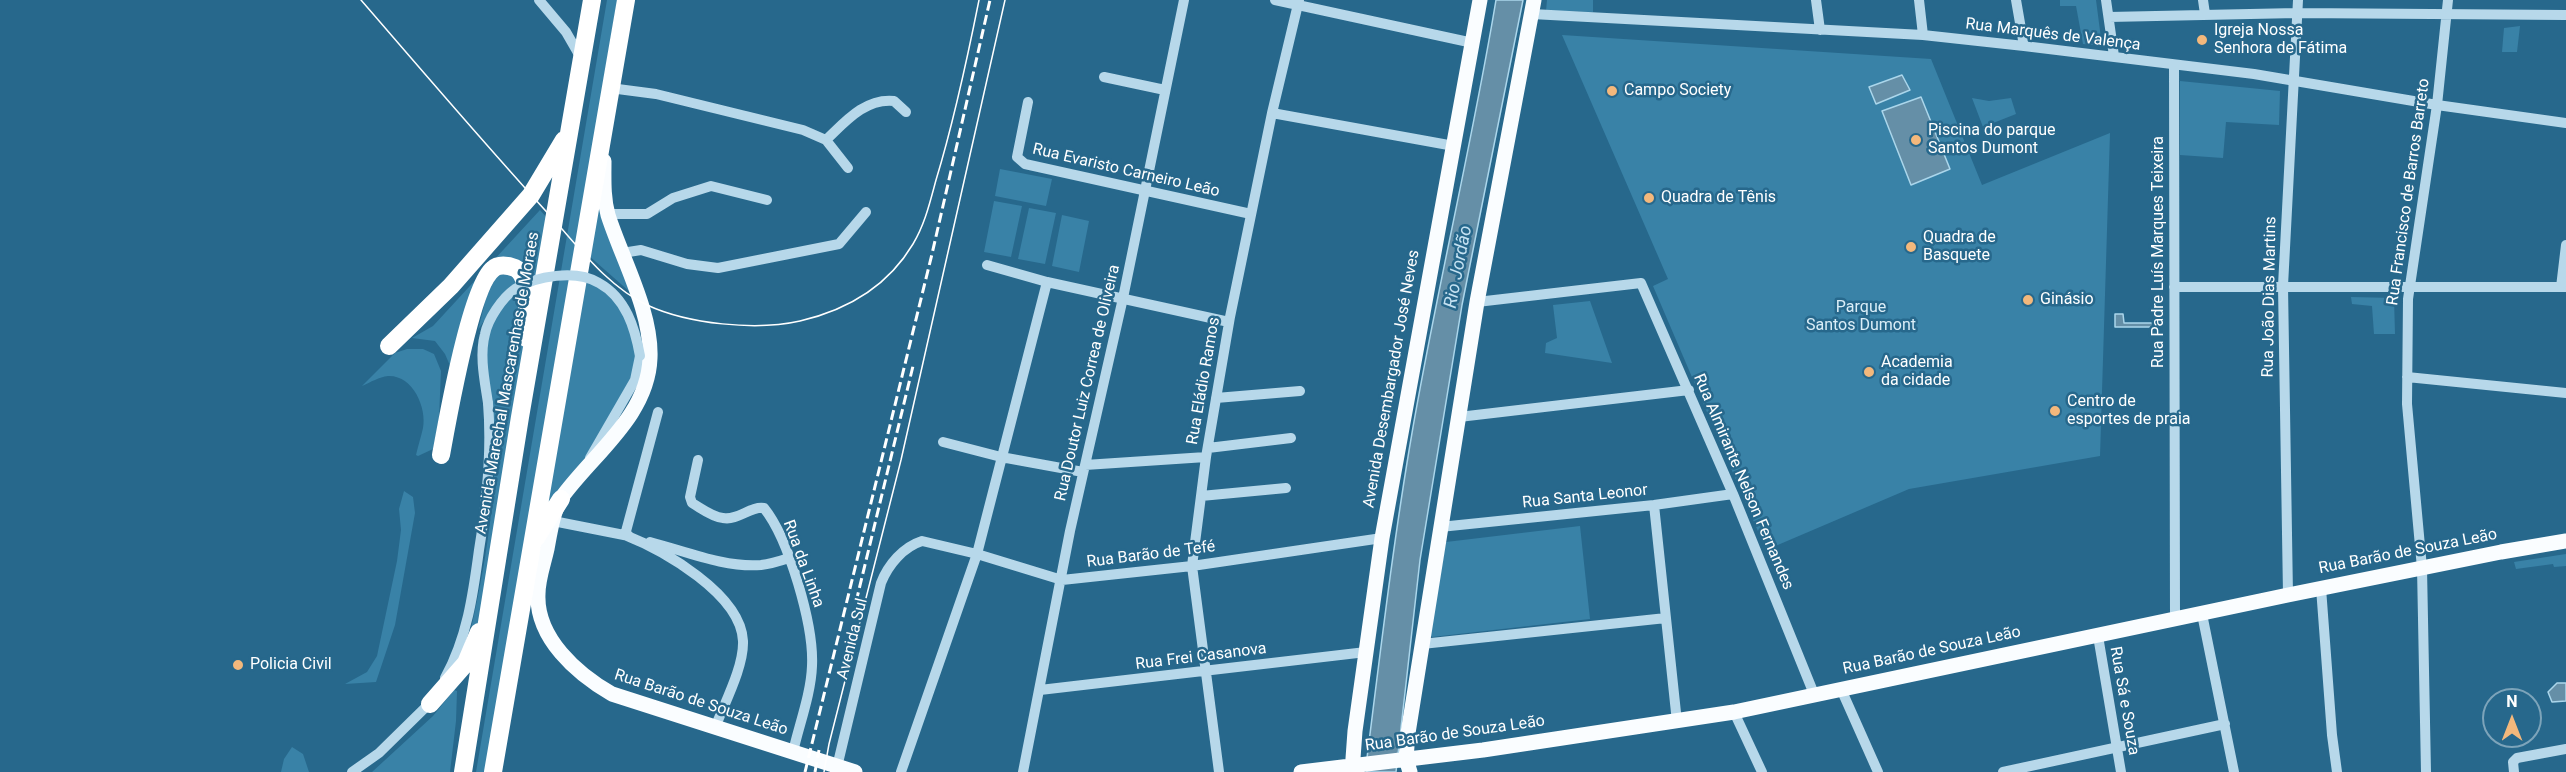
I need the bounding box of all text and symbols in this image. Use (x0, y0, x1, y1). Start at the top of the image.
street label: Rua Marquês de Valença (1964, 15, 2142, 55)
place label: Igreja Nossa Senhora de Fátima (2214, 21, 2347, 59)
marker: Igreja Nossa Senhora de Fátima (2195, 33, 2209, 47)
street label: Rua Francisco de Barros Barreto (2384, 77, 2434, 307)
place label: Campo Society (1624, 81, 1731, 101)
marker: Campo Society (1605, 84, 1619, 98)
place label: Piscina do parque Santos Dumont (1928, 121, 2055, 159)
marker: Piscina do parque Santos Dumont (1909, 133, 1923, 147)
street label: Rua Padre Luís Marques Teixeira (2149, 136, 2169, 368)
street label: Rua Evaristo Carneiro Leão (1031, 140, 1221, 202)
place label: Quadra de Tênis (1661, 188, 1776, 208)
marker: Quadra de Tênis (1642, 191, 1656, 205)
street label: Rua João Dias Martins (2259, 216, 2281, 378)
water label: Rio Jordão (1440, 224, 1478, 310)
place label: Quadra de Basquete (1923, 228, 1996, 266)
street label: Avenida Marechal Mascarenhas de Moraes (472, 231, 544, 535)
marker: Quadra de Basquete (1904, 240, 1918, 254)
street label: Avenida Desembargador José Neves (1360, 249, 1424, 509)
street label: Rua Doutor Luiz Correa de Oliveira (1051, 263, 1125, 503)
place label: Ginásio (2040, 290, 2094, 310)
marker: Ginásio (2021, 293, 2035, 307)
park label: Parque Santos Dumont (1806, 298, 1916, 336)
street label: Rua Eládio Ramos (1183, 316, 1225, 446)
place label: Academia da cidade (1881, 353, 1953, 391)
marker: Academia da cidade (1862, 365, 1876, 379)
street label: Rua Almirante Nelson Fernandes (1689, 371, 1797, 593)
place label: Centro de esportes de praia (2067, 392, 2190, 430)
marker: Centro de esportes de praia (2048, 404, 2062, 418)
street label: Rua Santa Leonor (1521, 481, 1649, 513)
street label: Rua da Linha (778, 518, 828, 610)
street label: Rua Barão de Souza Leão (2317, 525, 2499, 579)
street label: Rua Barão de Tefé (1086, 538, 1216, 572)
street label: Avenida Sul (834, 597, 872, 681)
street label: Rua Barão de Souza Leão (1841, 623, 2023, 679)
street label: Rua Frei Casanova (1134, 639, 1268, 675)
street label: Rua Sá e Souza (2105, 645, 2143, 757)
place label: Policia Civil (250, 655, 332, 675)
marker: Policia Civil (231, 658, 245, 672)
street label: Rua Barão de Souza Leão (612, 666, 790, 740)
north arrow (2482, 688, 2542, 748)
text: N (2506, 692, 2518, 711)
street label: Rua Barão de Souza Leão (1364, 712, 1546, 756)

